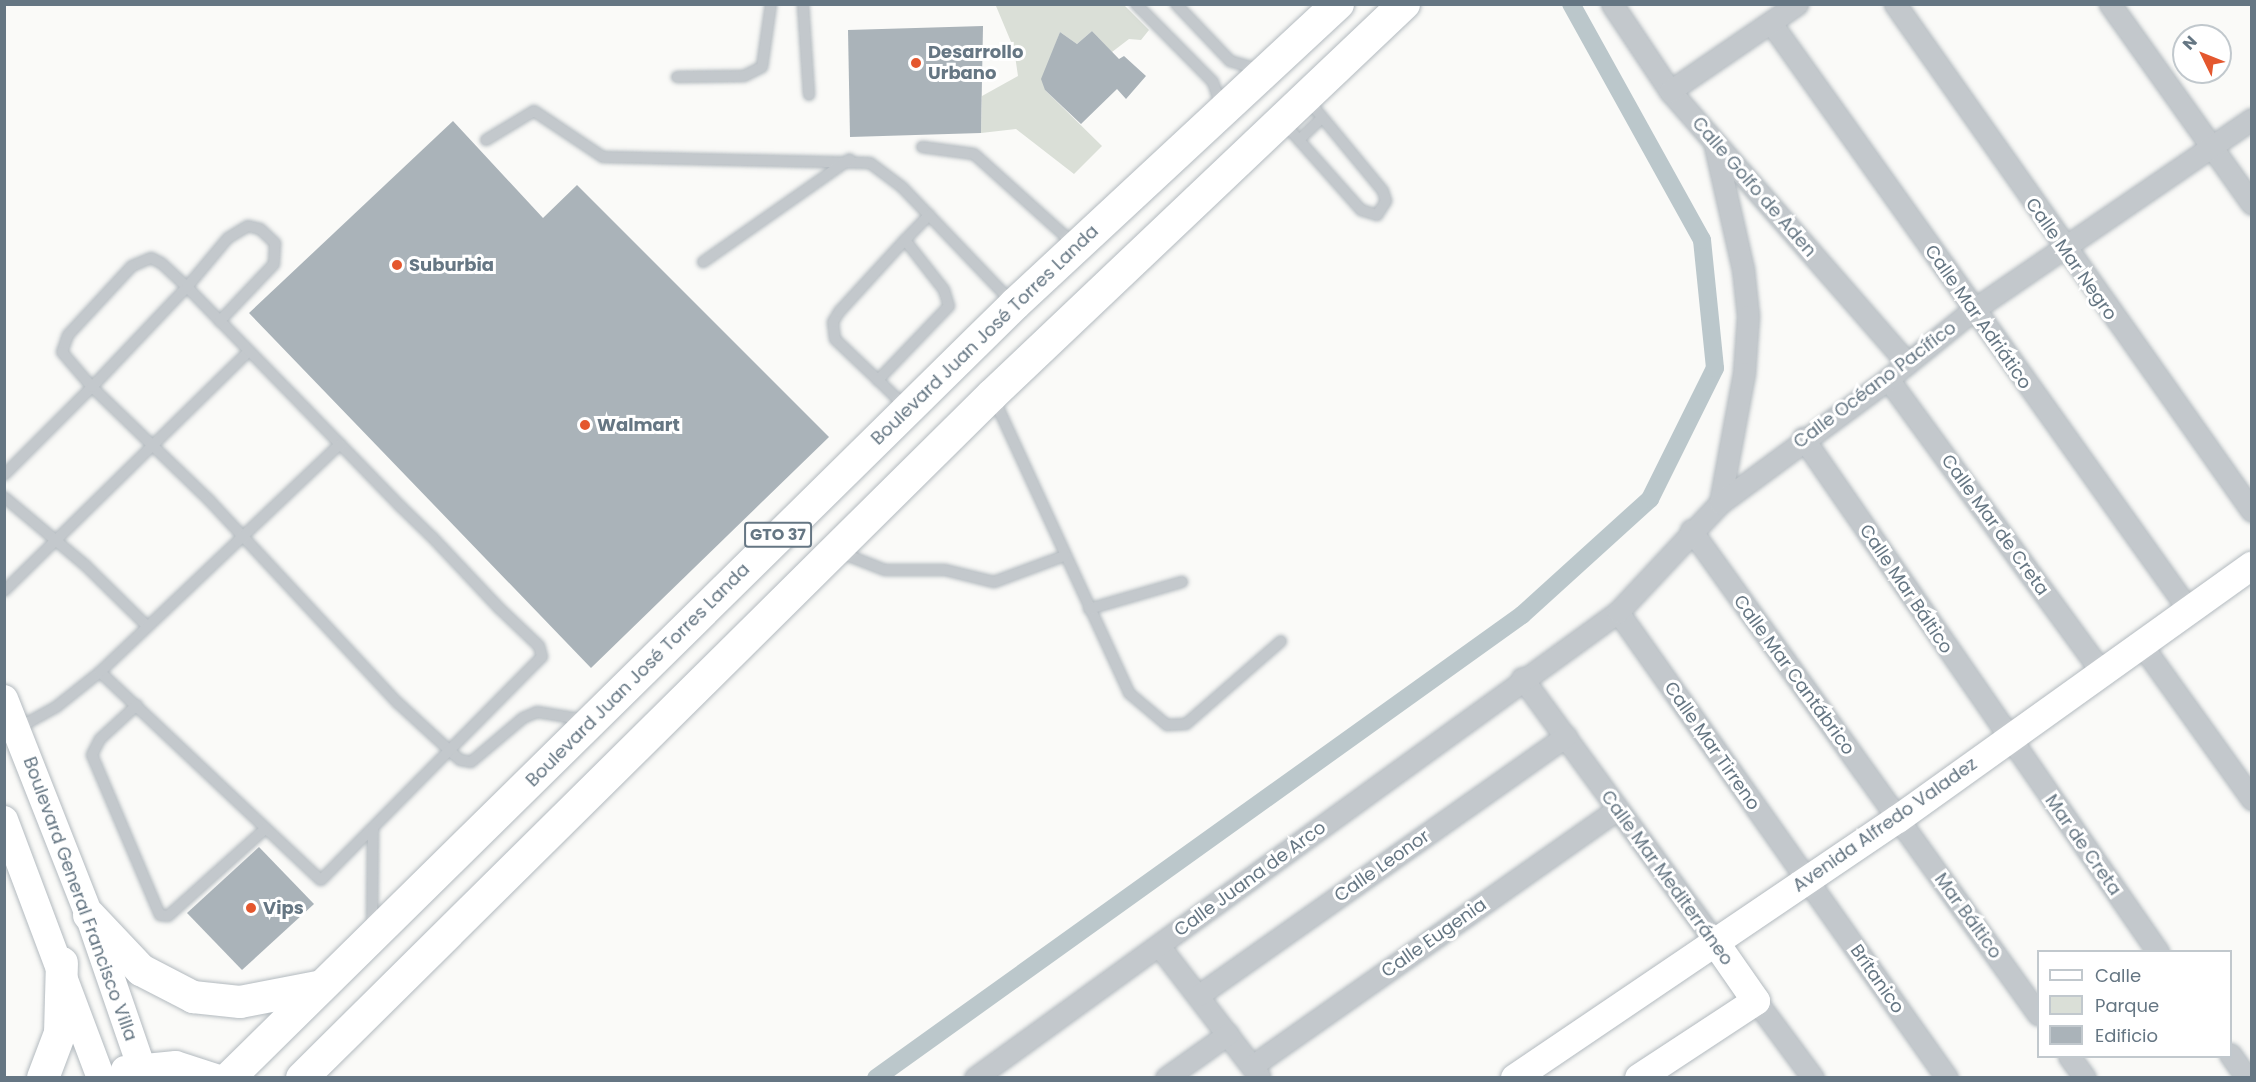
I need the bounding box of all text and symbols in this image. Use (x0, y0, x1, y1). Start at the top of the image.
north arrow (2172, 24, 2232, 84)
text: N (2177, 31, 2202, 55)
place label: Desarrollo Urbano (928, 42, 1023, 84)
marker: Desarrollo Urbano (909, 56, 923, 70)
street label: Calle Golfo de Aden (1687, 113, 1821, 261)
street label: Calle Mar Negro (2021, 194, 2121, 324)
street label: Boulevard Juan José Torres Landa (867, 220, 1103, 450)
street label: Calle Mar Adriático (1920, 241, 2036, 393)
place label: Suburbia (409, 254, 494, 276)
marker: Suburbia (390, 258, 404, 272)
street label: Calle Océano Pacífico (1789, 317, 1961, 453)
place label: Walmart (597, 414, 680, 436)
marker: Walmart (578, 418, 592, 432)
street label: Calle Mar de Creta (1937, 450, 2053, 600)
street label: Calle Mar Báltico (1855, 520, 1957, 658)
road number: GTO 37 (744, 522, 812, 548)
street label: Boulevard Juan José Torres Landa (522, 559, 754, 791)
street label: Calle Mar Cantábrico (1729, 591, 1859, 759)
street label: Calle Mar Tirreno (1660, 678, 1764, 814)
street label: Avenida Alfredo Valadez (1789, 753, 1981, 897)
street label: Boulevard General Francisco Villa (18, 754, 142, 1044)
street label: Calle Mar Mediterráneo (1596, 786, 1738, 970)
street label: Mar de Creta (2040, 791, 2126, 899)
street label: Calle Juana de Arco (1170, 817, 1330, 941)
street label: Calle Leonor (1330, 825, 1434, 907)
street label: Mar Báltico (1930, 869, 2006, 963)
street label: Calle Eugenia (1377, 894, 1491, 982)
place label: Vips (263, 897, 304, 919)
marker: Vips (244, 901, 258, 915)
street label: Brítanico (1845, 940, 1909, 1018)
legend (2037, 950, 2232, 1058)
text: Calle (2095, 963, 2141, 988)
text: Parque (2095, 993, 2159, 1018)
text: Edificio (2095, 1023, 2158, 1048)

